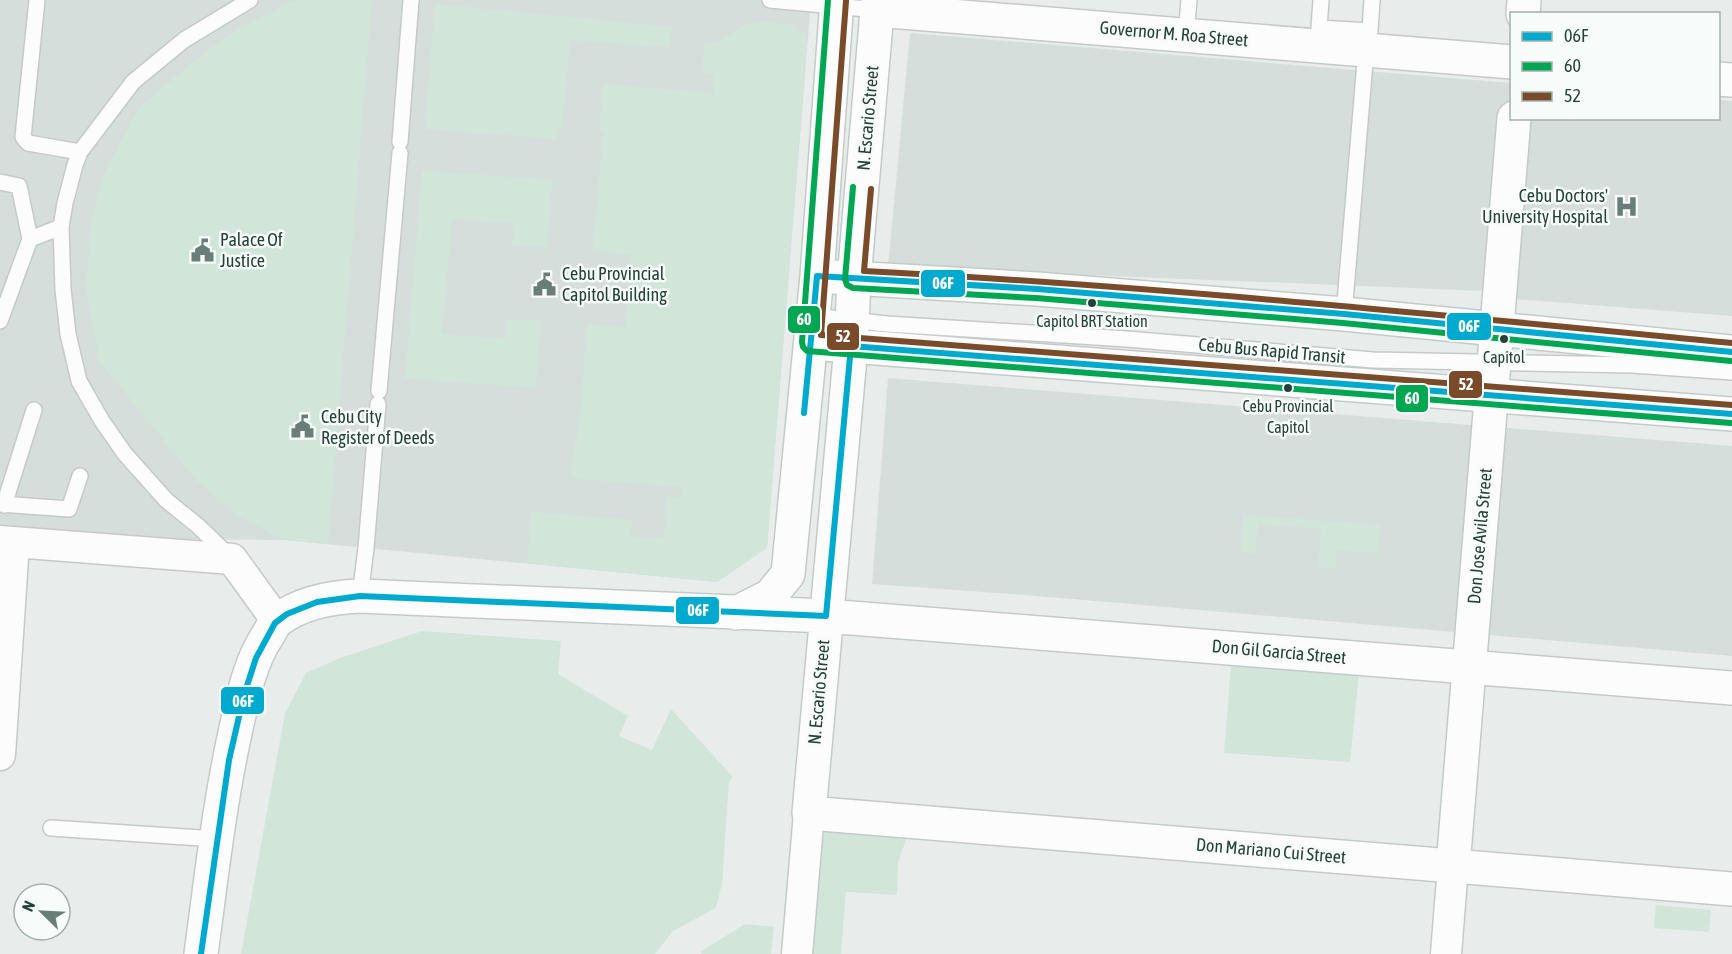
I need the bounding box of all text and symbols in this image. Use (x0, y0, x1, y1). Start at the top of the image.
legend (1510, 12, 1720, 120)
street label: Governor M. Roa Street (1099, 17, 1249, 50)
text: 06F (1564, 25, 1589, 46)
text: 60 (1564, 55, 1581, 76)
street label: N. Escario Street (852, 65, 883, 171)
text: 52 (1564, 85, 1581, 106)
place label: Cebu Doctors' University Hospital (1482, 185, 1608, 227)
hospital icon: Cebu Doctors' University Hospital (1613, 193, 1639, 219)
place label: Palace Of Justice (220, 229, 283, 271)
public building icon: Palace Of Justice (189, 237, 215, 263)
place label: Cebu Provincial Capitol Building (562, 263, 667, 305)
line badge: 06F (920, 269, 966, 298)
public building icon: Cebu Provincial Capitol Building (531, 271, 557, 297)
text: 06F (932, 274, 954, 292)
marker: Capitol BRT Station (1086, 297, 1098, 309)
line badge: 60 (787, 305, 821, 334)
text: 60 (796, 310, 812, 328)
place label: Capitol BRT Station (1036, 312, 1148, 331)
line badge: 06F (1446, 312, 1492, 341)
text: 06F (1458, 317, 1480, 335)
line badge: 52 (826, 322, 860, 351)
text: 52 (835, 327, 851, 345)
marker: Capitol (1498, 333, 1510, 345)
street label: Cebu Bus Rapid Transit (1198, 334, 1346, 367)
place label: Capitol (1483, 348, 1526, 367)
line badge: 52 (1448, 370, 1483, 399)
text: 52 (1458, 375, 1474, 393)
marker: Cebu Provincial Capitol (1282, 382, 1294, 394)
line badge: 60 (1395, 384, 1429, 413)
text: 60 (1404, 389, 1420, 407)
place label: Cebu Provincial Capitol (1242, 397, 1334, 437)
place label: Cebu City Register of Deeds (321, 406, 434, 448)
public building icon: Cebu City Register of Deeds (290, 414, 316, 440)
street label: Don Jose Avila Street (1463, 467, 1496, 605)
line badge: 06F (675, 596, 720, 625)
text: 06F (687, 601, 709, 619)
street label: Don Gil Garcia Street (1211, 635, 1347, 668)
street label: N. Escario Street (803, 639, 834, 745)
line badge: 06F (220, 686, 265, 715)
text: 06F (232, 692, 254, 710)
street label: Don Mariano Cui Street (1195, 833, 1347, 868)
north arrow (12, 882, 72, 942)
text: N (18, 898, 38, 914)

